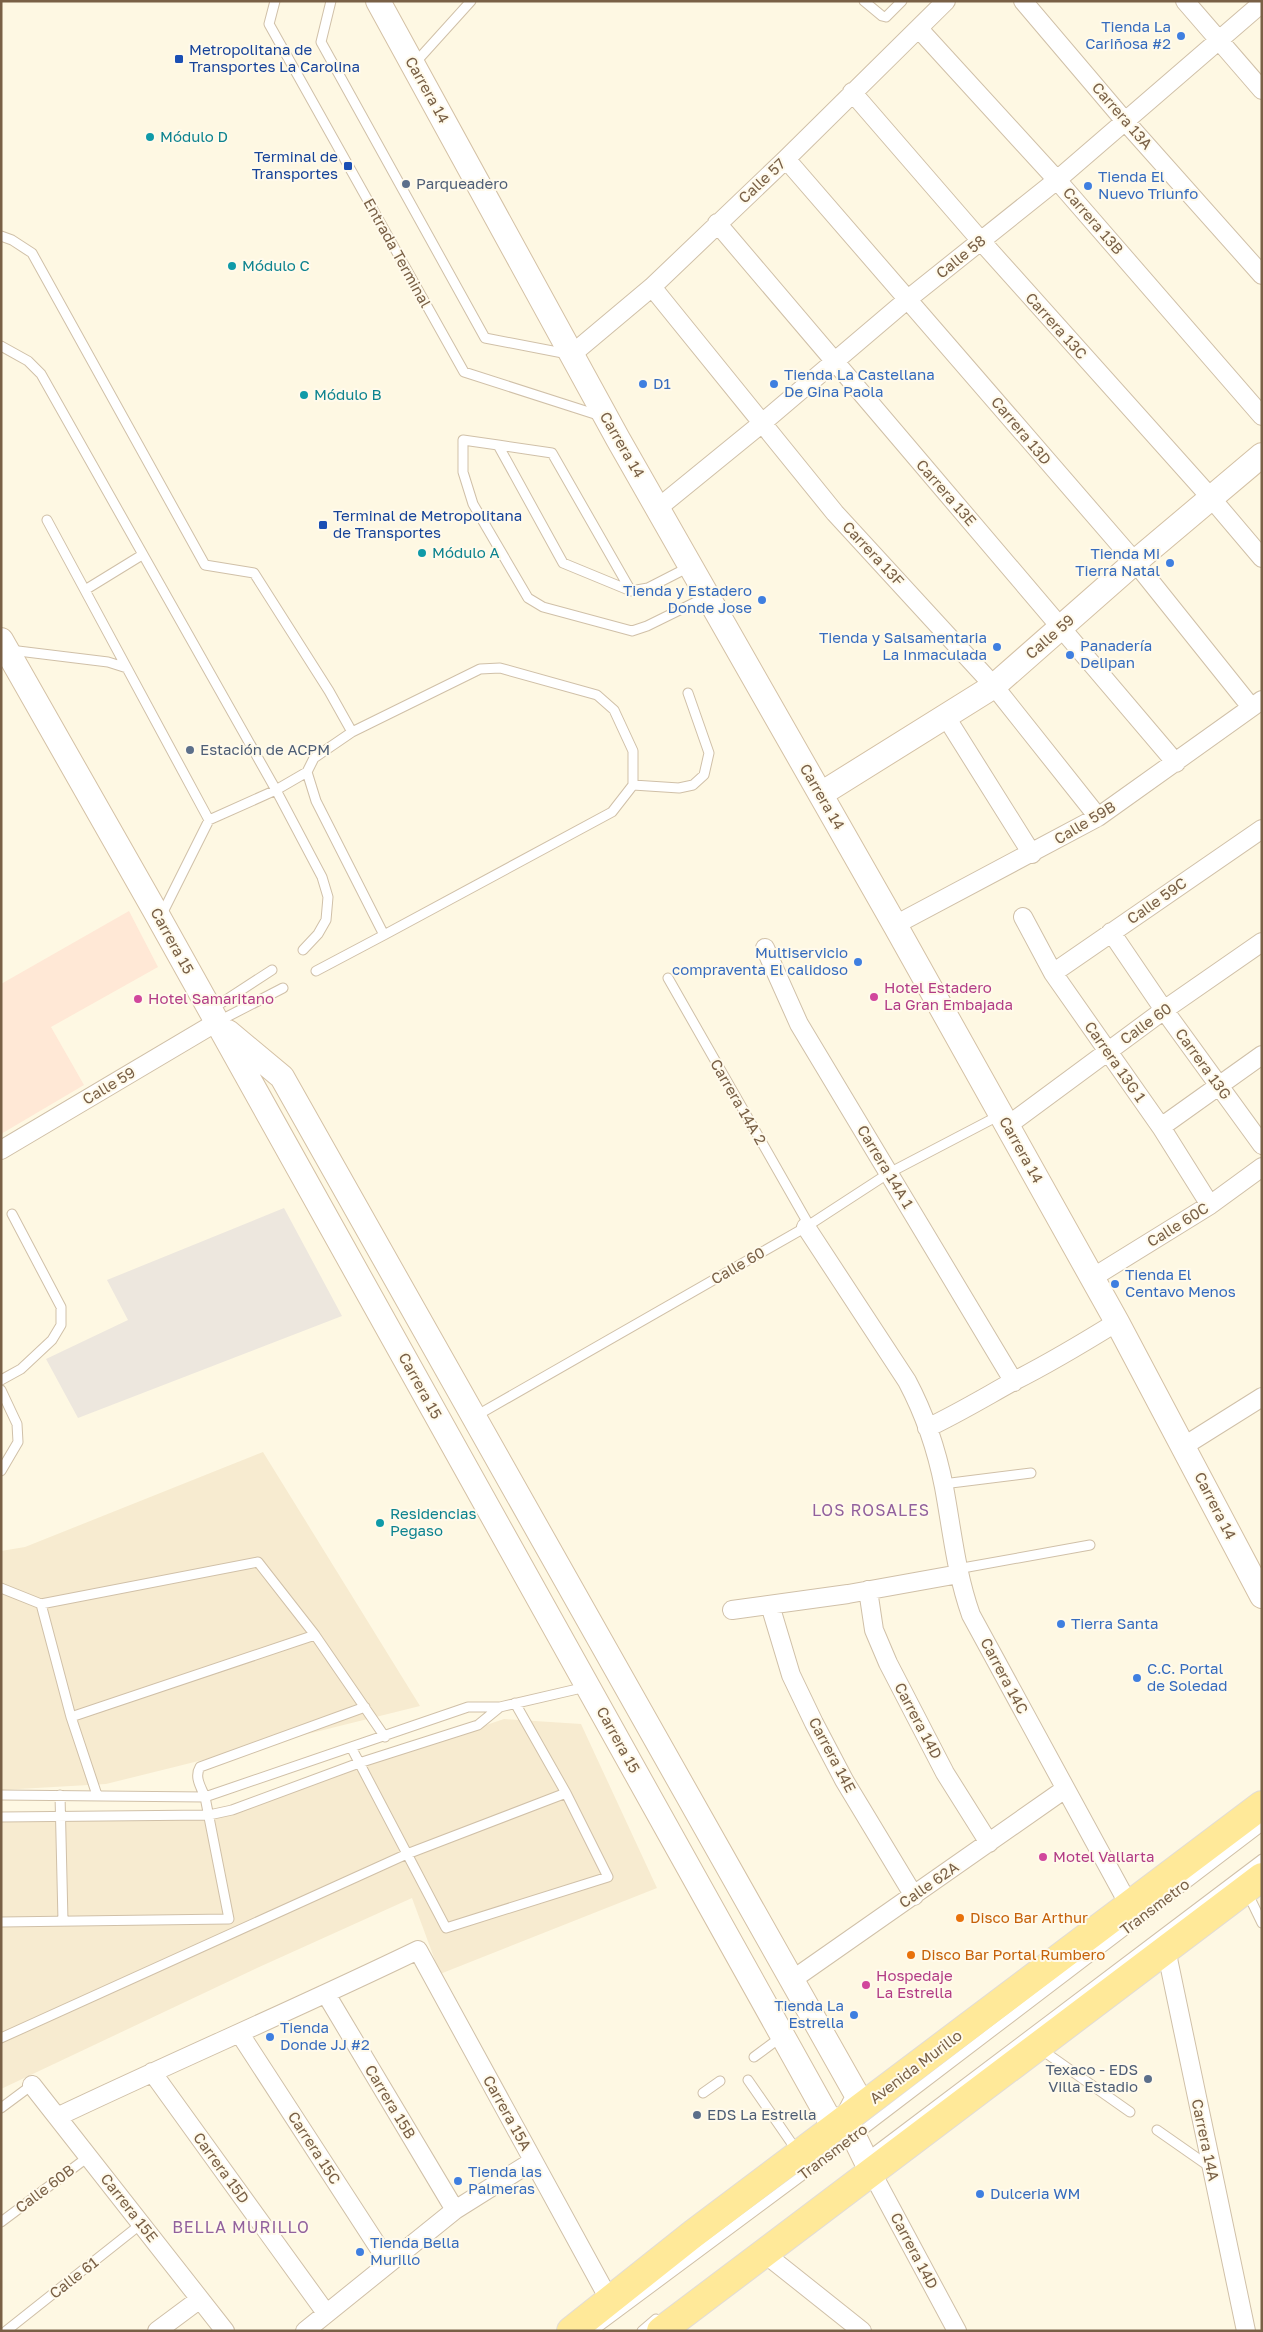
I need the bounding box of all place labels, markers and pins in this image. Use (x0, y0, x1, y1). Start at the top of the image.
place label: Tienda La Cariñosa #2 (1085, 17, 1171, 52)
marker: Tienda La Cariñosa #2 (1175, 30, 1187, 42)
place label: Metropolitana de Transportes La Carolina (189, 40, 360, 75)
marker: Metropolitana de Transportes La Carolina (173, 53, 185, 65)
place label: Módulo D (160, 127, 228, 145)
marker: Módulo D (144, 131, 156, 143)
place label: Terminal de Transportes (252, 147, 338, 182)
marker: Terminal de Transportes (342, 160, 354, 172)
place label: Tienda El Nuevo Triunfo (1098, 167, 1198, 202)
place label: Parqueadero (416, 174, 508, 192)
marker: Parqueadero (400, 178, 412, 190)
marker: Tienda El Nuevo Triunfo (1082, 180, 1094, 192)
place label: Módulo C (242, 256, 310, 274)
marker: Módulo C (226, 260, 238, 272)
place label: Tienda La Castellana De Gina Paola (784, 365, 935, 400)
place label: D1 (653, 374, 671, 392)
marker: D1 (637, 378, 649, 390)
marker: Tienda La Castellana De Gina Paola (768, 378, 780, 390)
place label: Módulo B (314, 385, 382, 403)
marker: Módulo B (298, 389, 310, 401)
place label: Terminal de Metropolitana de Transportes (333, 506, 522, 541)
marker: Terminal de Metropolitana de Transportes (317, 519, 329, 531)
place label: Módulo A (432, 543, 500, 561)
place label: Tienda Mi Tierra Natal (1075, 544, 1160, 579)
marker: Módulo A (416, 547, 428, 559)
marker: Tienda Mi Tierra Natal (1164, 557, 1176, 569)
place label: Tienda y Estadero Donde Jose (623, 581, 752, 616)
marker: Tienda y Estadero Donde Jose (756, 594, 768, 606)
place label: Tienda y Salsamentaria La Inmaculada (819, 628, 987, 663)
place label: Panadería Delipan (1080, 636, 1152, 671)
marker: Tienda y Salsamentaria La Inmaculada (991, 641, 1003, 653)
marker: Panadería Delipan (1064, 649, 1076, 661)
place label: Estación de ACPM (200, 740, 330, 758)
marker: Estación de ACPM (184, 744, 196, 756)
place label: Multiservicio compraventa El calidoso (672, 943, 848, 978)
marker: Multiservicio compraventa El calidoso (852, 956, 864, 968)
place label: Hotel Estadero La Gran Embajada (884, 978, 1013, 1013)
place label: Hotel Samaritano (148, 989, 274, 1007)
marker: Hotel Estadero La Gran Embajada (868, 991, 880, 1003)
marker: Hotel Samaritano (132, 993, 144, 1005)
place label: Tienda El Centavo Menos (1125, 1265, 1236, 1300)
marker: Tienda El Centavo Menos (1109, 1278, 1121, 1290)
place label: Residencias Pegaso (390, 1504, 477, 1539)
marker: Residencias Pegaso (374, 1517, 386, 1529)
place label: Tierra Santa (1071, 1614, 1158, 1632)
marker: Tierra Santa (1055, 1618, 1067, 1630)
place label: C.C. Portal de Soledad (1147, 1659, 1228, 1694)
marker: C.C. Portal de Soledad (1131, 1672, 1143, 1684)
place label: Motel Vallarta (1053, 1847, 1154, 1865)
marker: Motel Vallarta (1037, 1851, 1049, 1863)
place label: Disco Bar Arthur (970, 1908, 1088, 1926)
marker: Disco Bar Arthur (954, 1912, 966, 1924)
place label: Disco Bar Portal Rumbero (921, 1945, 1105, 1963)
marker: Disco Bar Portal Rumbero (905, 1949, 917, 1961)
place label: Hospedaje La Estrella (876, 1966, 953, 2001)
marker: Hospedaje La Estrella (860, 1979, 872, 1991)
place label: Tienda La Estrella (774, 1996, 844, 2031)
marker: Tienda La Estrella (848, 2009, 860, 2021)
place label: Tienda Donde JJ #2 (280, 2018, 370, 2053)
marker: Tienda Donde JJ #2 (264, 2031, 276, 2043)
place label: Texaco - EDS Villa Estadio (1045, 2060, 1138, 2095)
marker: Texaco - EDS Villa Estadio (1142, 2073, 1154, 2085)
place label: EDS La Estrella (707, 2105, 817, 2123)
marker: EDS La Estrella (691, 2109, 703, 2121)
place label: Tienda las Palmeras (468, 2162, 542, 2197)
marker: Tienda las Palmeras (452, 2175, 464, 2187)
place label: Dulceria WM (990, 2184, 1081, 2202)
marker: Dulceria WM (974, 2188, 986, 2200)
place label: Tienda Bella Murillo (370, 2233, 460, 2268)
marker: Tienda Bella Murillo (354, 2246, 366, 2258)

